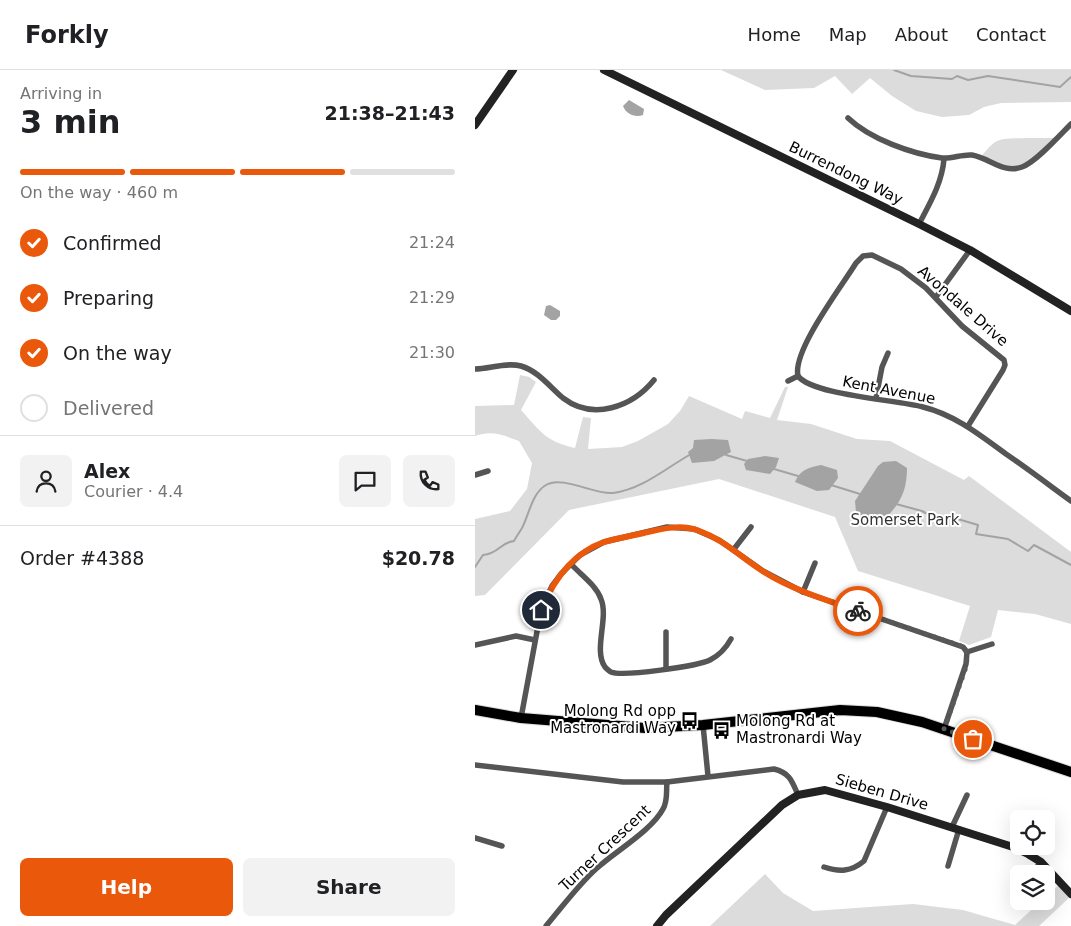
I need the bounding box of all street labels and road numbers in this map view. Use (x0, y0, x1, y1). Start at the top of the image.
street label: Burrendong Way (786, 138, 906, 208)
street label: Avondale Drive (914, 262, 1012, 350)
street label: Kent Avenue (841, 372, 937, 408)
street label: Sieben Drive (833, 770, 931, 814)
street label: Turner Crescent (555, 801, 654, 896)

